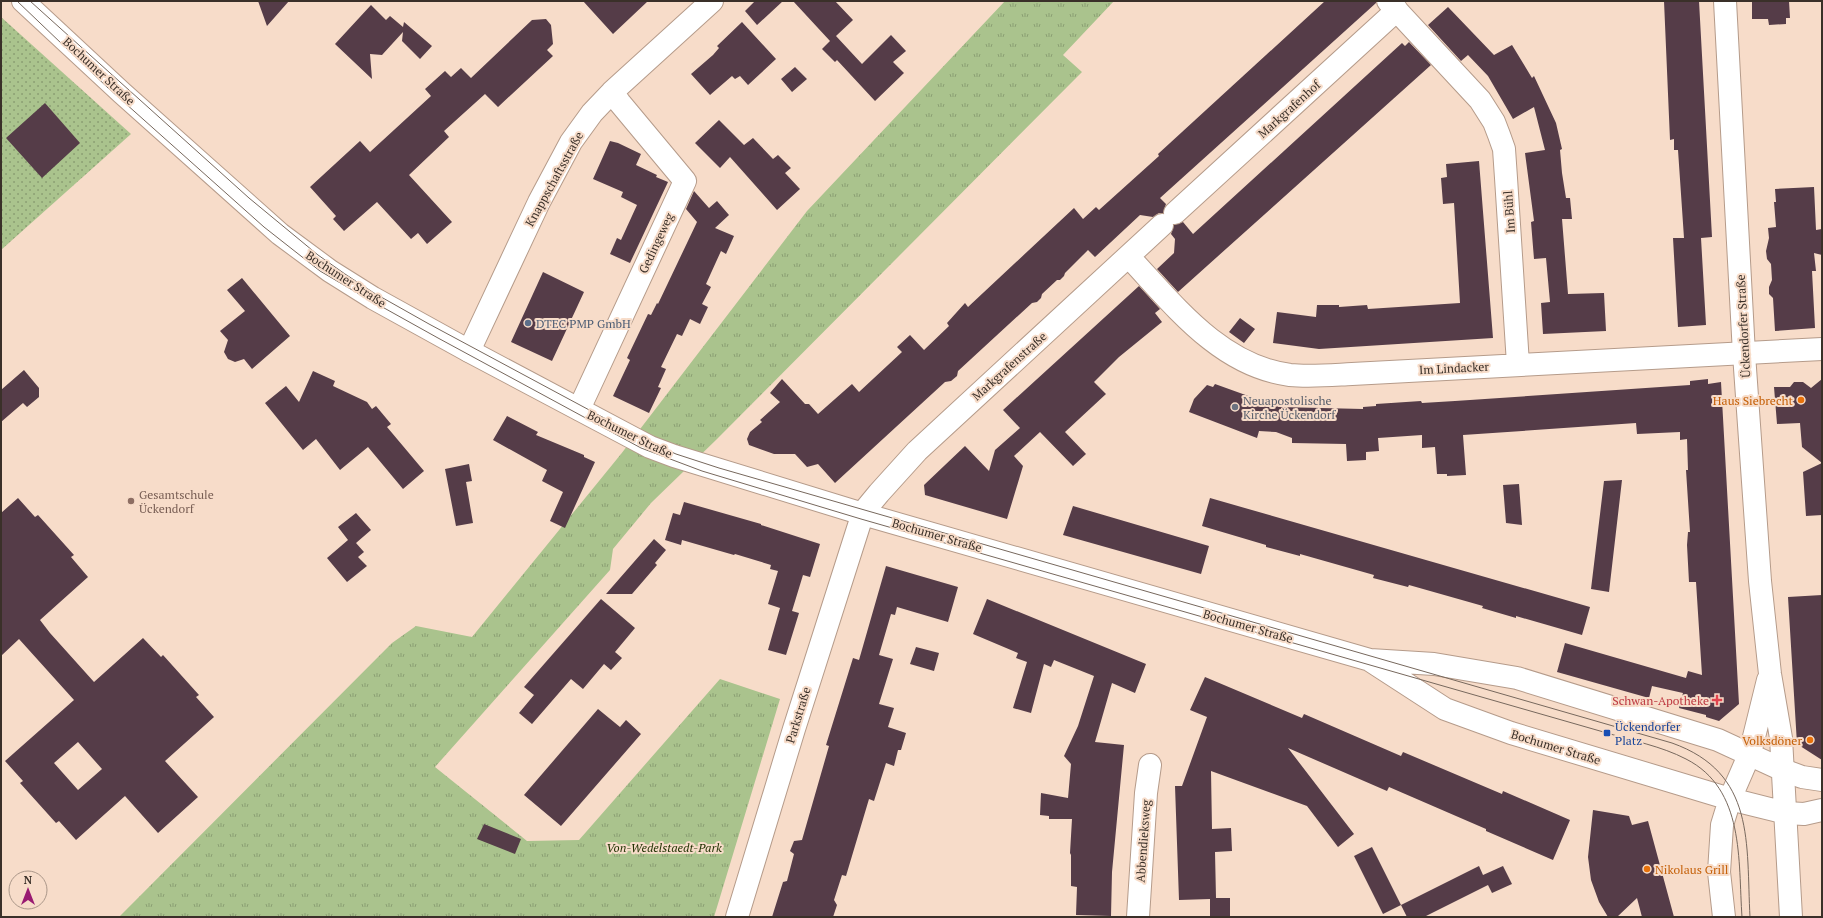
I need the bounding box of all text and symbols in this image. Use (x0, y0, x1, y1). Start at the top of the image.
street label: Bochumer Straße (60, 34, 138, 108)
street label: Markgrafenhof (1255, 76, 1324, 141)
street label: Knappschaftsstraße (522, 129, 586, 229)
street label: Im Bühl (1500, 190, 1518, 234)
street label: Gedingeweg (635, 210, 677, 276)
street label: Bochumer Straße (303, 247, 389, 311)
street label: Ückendorfer Straße (1733, 274, 1753, 378)
place label: DTEC PMP GmbH (536, 316, 631, 331)
marker: DTEC PMP GmbH (523, 318, 533, 328)
street label: Markgrafenstraße (969, 329, 1049, 403)
street label: Im Lindacker (1419, 359, 1490, 377)
place label: Neuapostolische Kirche Ückendorf (1243, 393, 1336, 422)
place label: Haus Siebrecht (1713, 393, 1794, 408)
marker: Haus Siebrecht (1796, 395, 1806, 405)
marker: Neuapostolische Kirche Ückendorf (1230, 402, 1240, 412)
street label: Bochumer Straße (585, 407, 675, 461)
place label: Gesamtschule Ückendorf (139, 487, 214, 516)
marker: Gesamtschule Ückendorf (126, 496, 136, 506)
street label: Bochumer Straße (890, 515, 984, 555)
street label: Bochumer Straße (1201, 606, 1295, 646)
street label: Parkstraße (782, 685, 814, 745)
place label: Schwan-Apotheke (1612, 693, 1709, 708)
marker: Schwan-Apotheke (1712, 695, 1722, 705)
place label: Ückendorfer Platz (1615, 719, 1681, 748)
street label: Bochumer Straße (1509, 726, 1603, 768)
marker: Ückendorfer Platz (1602, 728, 1612, 738)
place label: Volksdöner (1742, 733, 1802, 748)
marker: Volksdöner (1805, 735, 1815, 745)
street label: Abbendieksweg (1133, 798, 1153, 883)
park label: Von-Wedelstaedt-Park (606, 840, 722, 855)
place label: Nikolaus Grill (1655, 862, 1729, 877)
marker: Nikolaus Grill (1642, 864, 1652, 874)
north arrow (8, 870, 48, 910)
text: N (24, 873, 33, 887)

